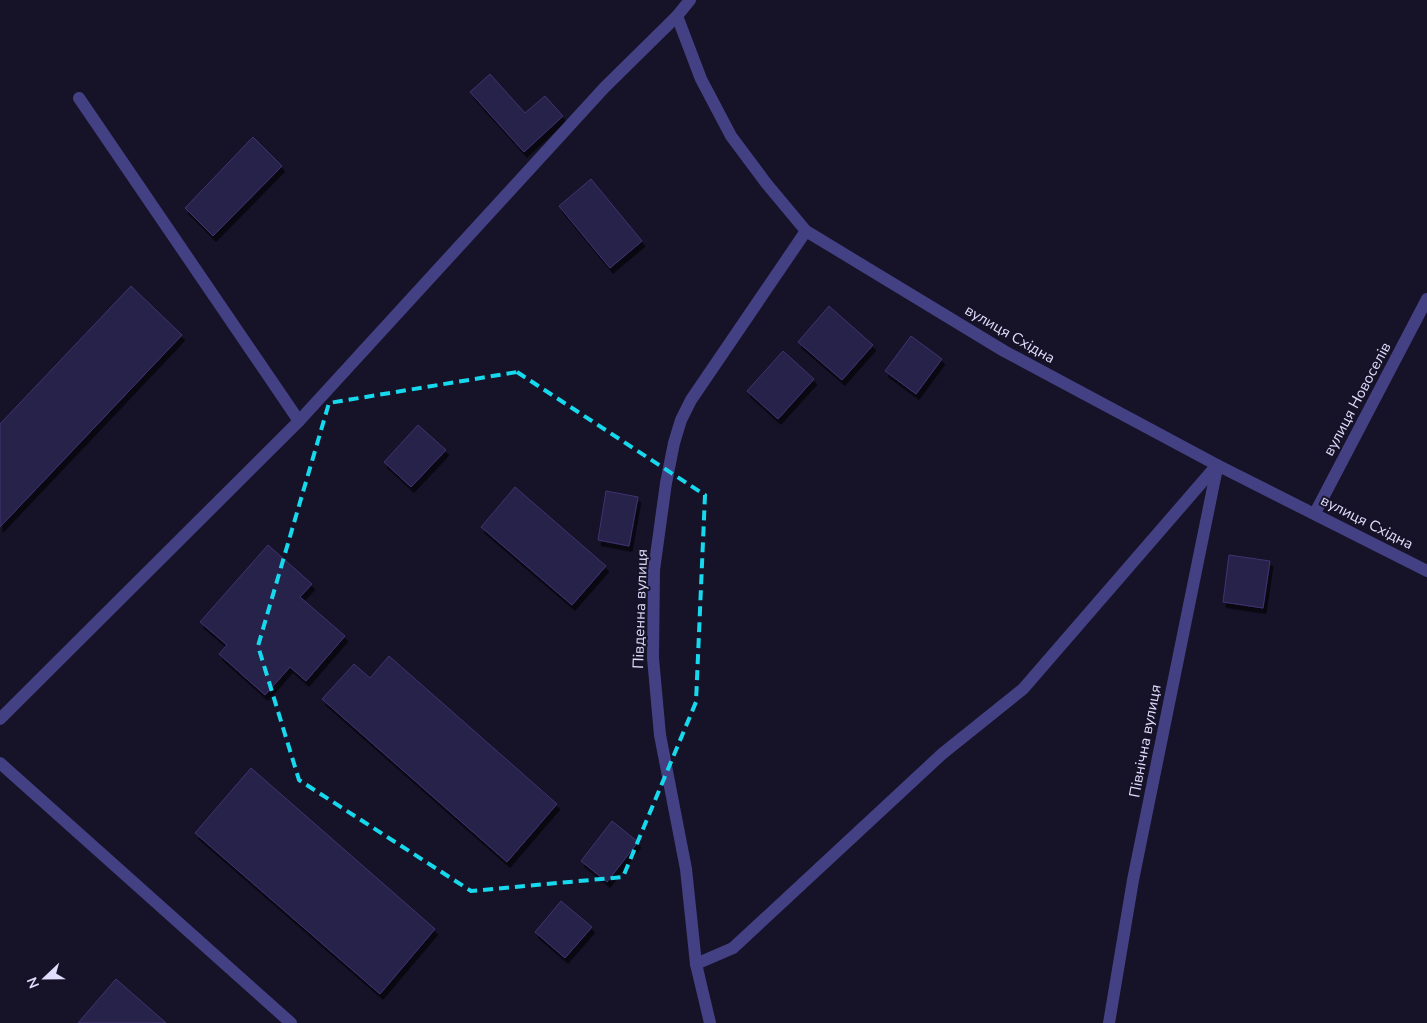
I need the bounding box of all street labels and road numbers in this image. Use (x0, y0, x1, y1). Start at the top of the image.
street label: вулиця Східна (961, 300, 1059, 368)
street label: вулиця Новоселів (1319, 339, 1395, 459)
street label: вулиця Східна (1317, 490, 1417, 554)
street label: Південна вулиця (628, 549, 652, 669)
street label: Північна вулиця (1124, 683, 1166, 799)

